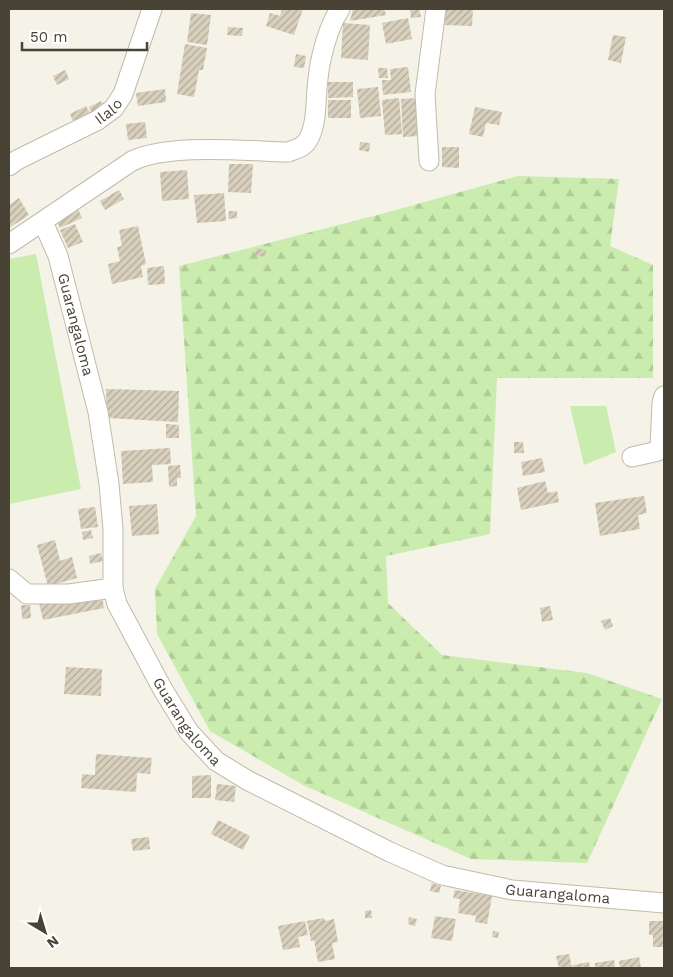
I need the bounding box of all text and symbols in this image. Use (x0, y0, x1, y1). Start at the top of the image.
scale bar (22, 20, 148, 52)
text: 50 m (30, 28, 67, 46)
street label: Ilalo (91, 95, 127, 128)
street label: Guarangaloma (54, 271, 98, 378)
street label: Guarangaloma (149, 674, 225, 770)
street label: Guarangaloma (503, 880, 611, 907)
north arrow (20, 907, 70, 957)
text: N (44, 933, 62, 952)

